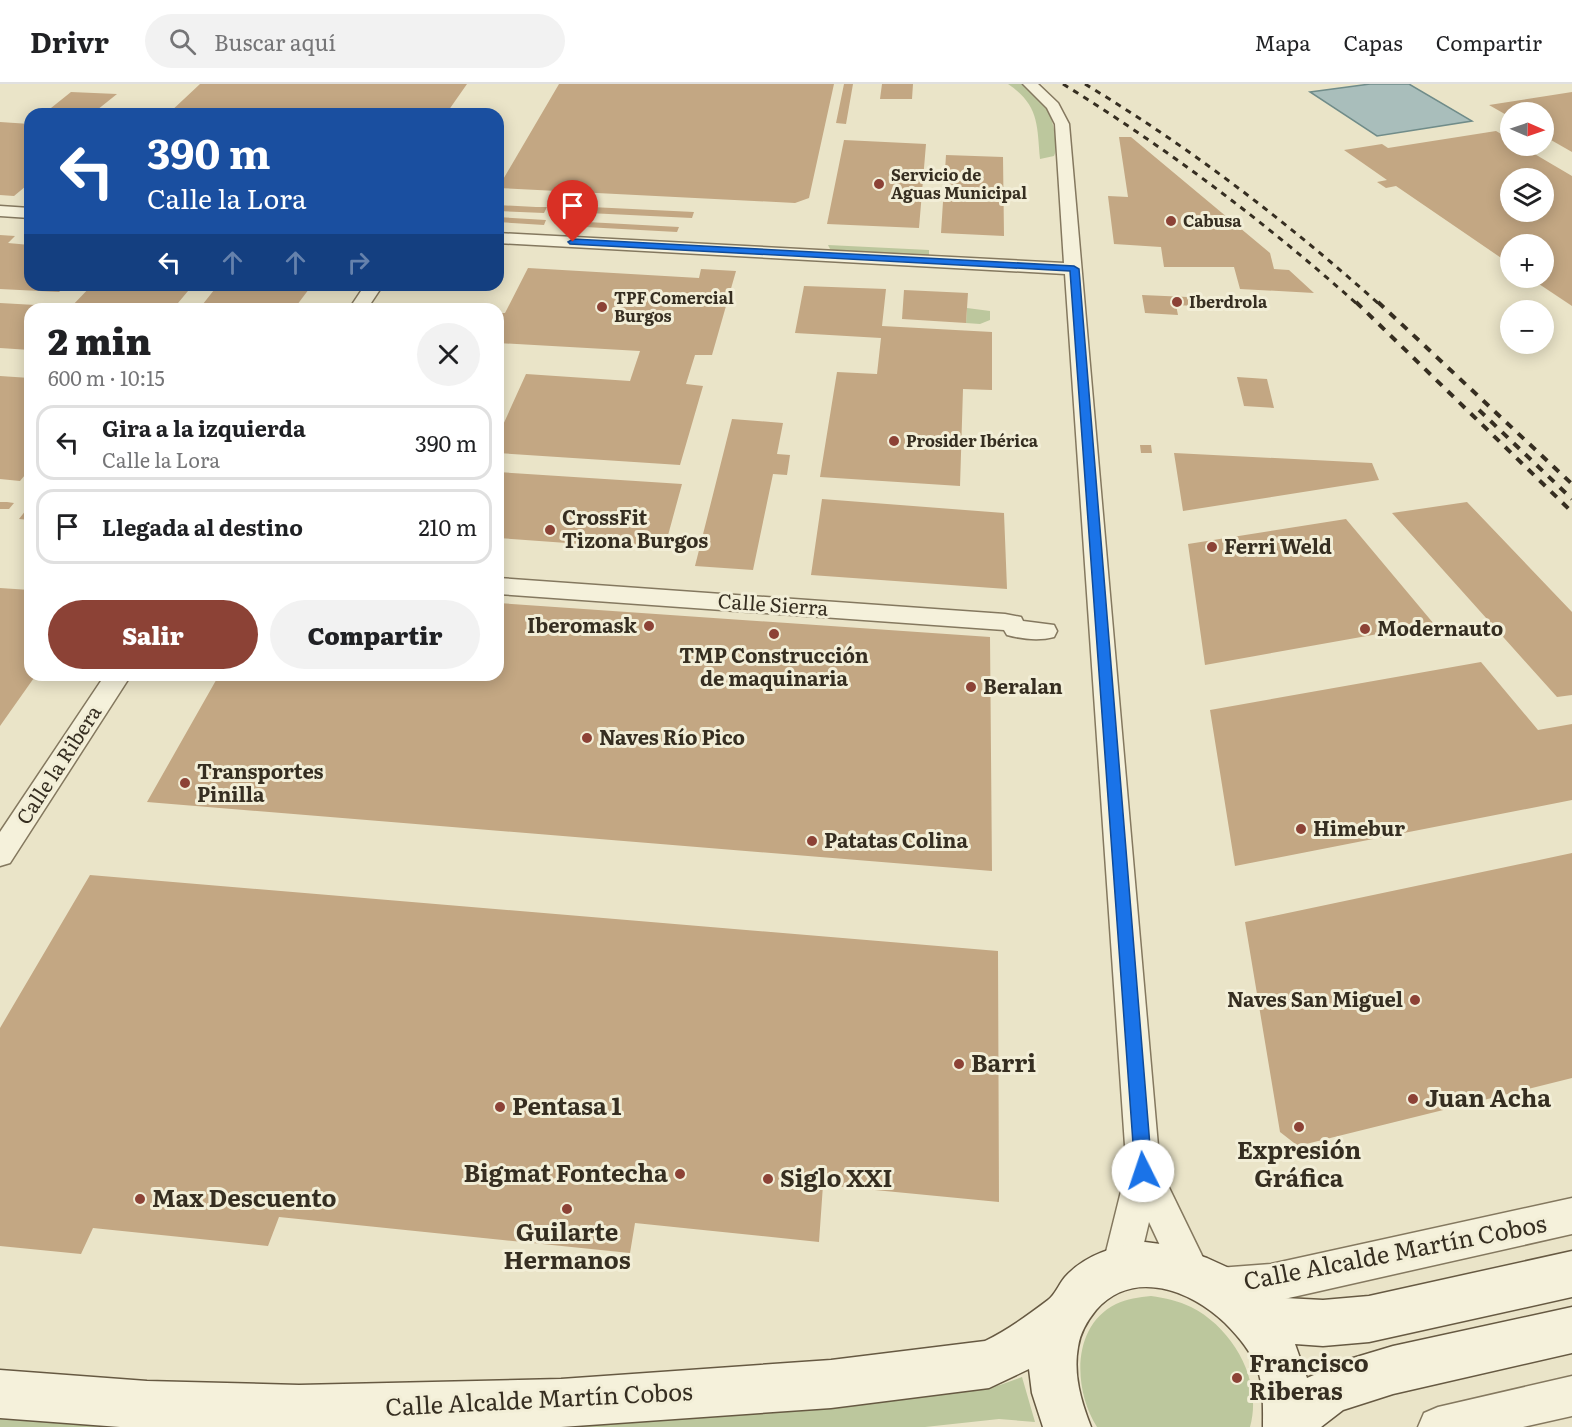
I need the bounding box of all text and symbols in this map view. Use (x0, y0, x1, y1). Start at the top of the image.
search box (145, 14, 565, 68)
text: Drivr (30, 20, 109, 62)
icon: search (166, 25, 199, 58)
text: Buscar aquí (214, 25, 336, 58)
text: Mapa (1254, 26, 1311, 57)
text: Capas (1344, 26, 1403, 57)
text: Compartir (1436, 26, 1542, 57)
north arrow (1500, 102, 1554, 156)
map controls (1500, 102, 1554, 354)
text: 390 m (147, 120, 271, 182)
icon: left (48, 132, 126, 210)
place label: Servicio de Aguas Municipal (891, 162, 1027, 204)
button: layers (1500, 168, 1554, 222)
text: Calle la Lora (147, 177, 306, 217)
marker: Servicio de Aguas Municipal (872, 177, 886, 191)
pin (547, 180, 598, 242)
icon: arrive (556, 189, 589, 222)
place label: Cabusa (1183, 208, 1242, 232)
marker: Cabusa (1164, 214, 1178, 228)
button: + (1500, 234, 1554, 288)
icon: left (153, 246, 186, 279)
icon: ahead (216, 246, 249, 279)
icon: ahead (279, 246, 312, 279)
icon: right (342, 246, 375, 279)
place label: TPF Comercial Burgos (614, 285, 734, 327)
place label: Iberdrola (1189, 289, 1268, 313)
marker: Iberdrola (1170, 295, 1184, 309)
marker: TPF Comercial Burgos (595, 300, 609, 314)
button: − (1500, 300, 1554, 354)
text: 2 min (48, 313, 151, 366)
button: close (417, 323, 480, 386)
text: 600 m · 10:15 (48, 362, 165, 392)
text: Gira a la izquierda (102, 411, 306, 444)
icon: left (51, 426, 84, 459)
text: 390 m (415, 426, 477, 459)
place label: Prosider Ibérica (906, 428, 1039, 452)
marker: Prosider Ibérica (887, 434, 901, 448)
text: Calle la Lora (102, 444, 220, 474)
place label: CrossFit Tizona Burgos (562, 501, 708, 554)
icon: arrive (51, 510, 84, 543)
text: Llegada al destino (102, 510, 303, 543)
text: 210 m (418, 510, 477, 543)
marker: CrossFit Tizona Burgos (543, 523, 557, 537)
place label: Ferri Weld (1224, 530, 1332, 560)
marker: Ferri Weld (1205, 540, 1219, 554)
street label: Calle Sierra (717, 584, 830, 622)
button: Salir (48, 600, 258, 669)
button: Compartir (270, 600, 480, 669)
place label: Iberomask (527, 609, 638, 639)
place label: Modernauto (1377, 612, 1503, 642)
marker: Iberomask (642, 619, 656, 633)
marker: Modernauto (1358, 622, 1372, 636)
marker: TMP Construcción de maquinaria (767, 627, 781, 641)
place label: TMP Construcción de maquinaria (679, 639, 869, 692)
place label: Beralan (983, 670, 1063, 700)
marker: Beralan (964, 680, 978, 694)
street label: Calle la Ribera (7, 698, 107, 830)
place label: Naves Río Pico (599, 721, 745, 751)
marker: Naves Río Pico (580, 731, 594, 745)
place label: Transportes Pinilla (197, 755, 324, 808)
marker: Transportes Pinilla (178, 776, 192, 790)
place label: Himebur (1313, 812, 1405, 842)
marker: Himebur (1294, 822, 1308, 836)
place label: Patatas Colina (824, 824, 968, 854)
marker: Patatas Colina (805, 834, 819, 848)
place label: Naves San Miguel (1227, 983, 1403, 1013)
marker: Naves San Miguel (1408, 993, 1422, 1007)
place label: Barri (971, 1044, 1036, 1079)
marker: Barri (952, 1057, 966, 1071)
place label: Juan Acha (1425, 1079, 1551, 1114)
place label: Pentasa 1 (512, 1087, 622, 1122)
marker: Juan Acha (1406, 1092, 1420, 1106)
marker: Pentasa 1 (493, 1100, 507, 1114)
marker: Expresión Gráfica (1292, 1120, 1306, 1134)
place label: Expresión Gráfica (1237, 1131, 1361, 1194)
position arrow (1111, 1139, 1175, 1203)
place label: Bigmat Fontecha (464, 1154, 668, 1189)
place label: Siglo XXI (780, 1159, 892, 1194)
marker: Bigmat Fontecha (673, 1167, 687, 1181)
marker: Siglo XXI (761, 1172, 775, 1186)
place label: Max Descuento (152, 1179, 336, 1214)
marker: Max Descuento (133, 1192, 147, 1206)
marker: Guilarte Hermanos (560, 1202, 574, 1216)
street label: Calle Alcalde Martín Cobos (1240, 1204, 1549, 1297)
place label: Guilarte Hermanos (503, 1213, 631, 1276)
place label: Francisco Riberas (1249, 1344, 1369, 1407)
marker: Francisco Riberas (1230, 1371, 1244, 1385)
street label: Calle Alcalde Martín Cobos (384, 1372, 694, 1423)

